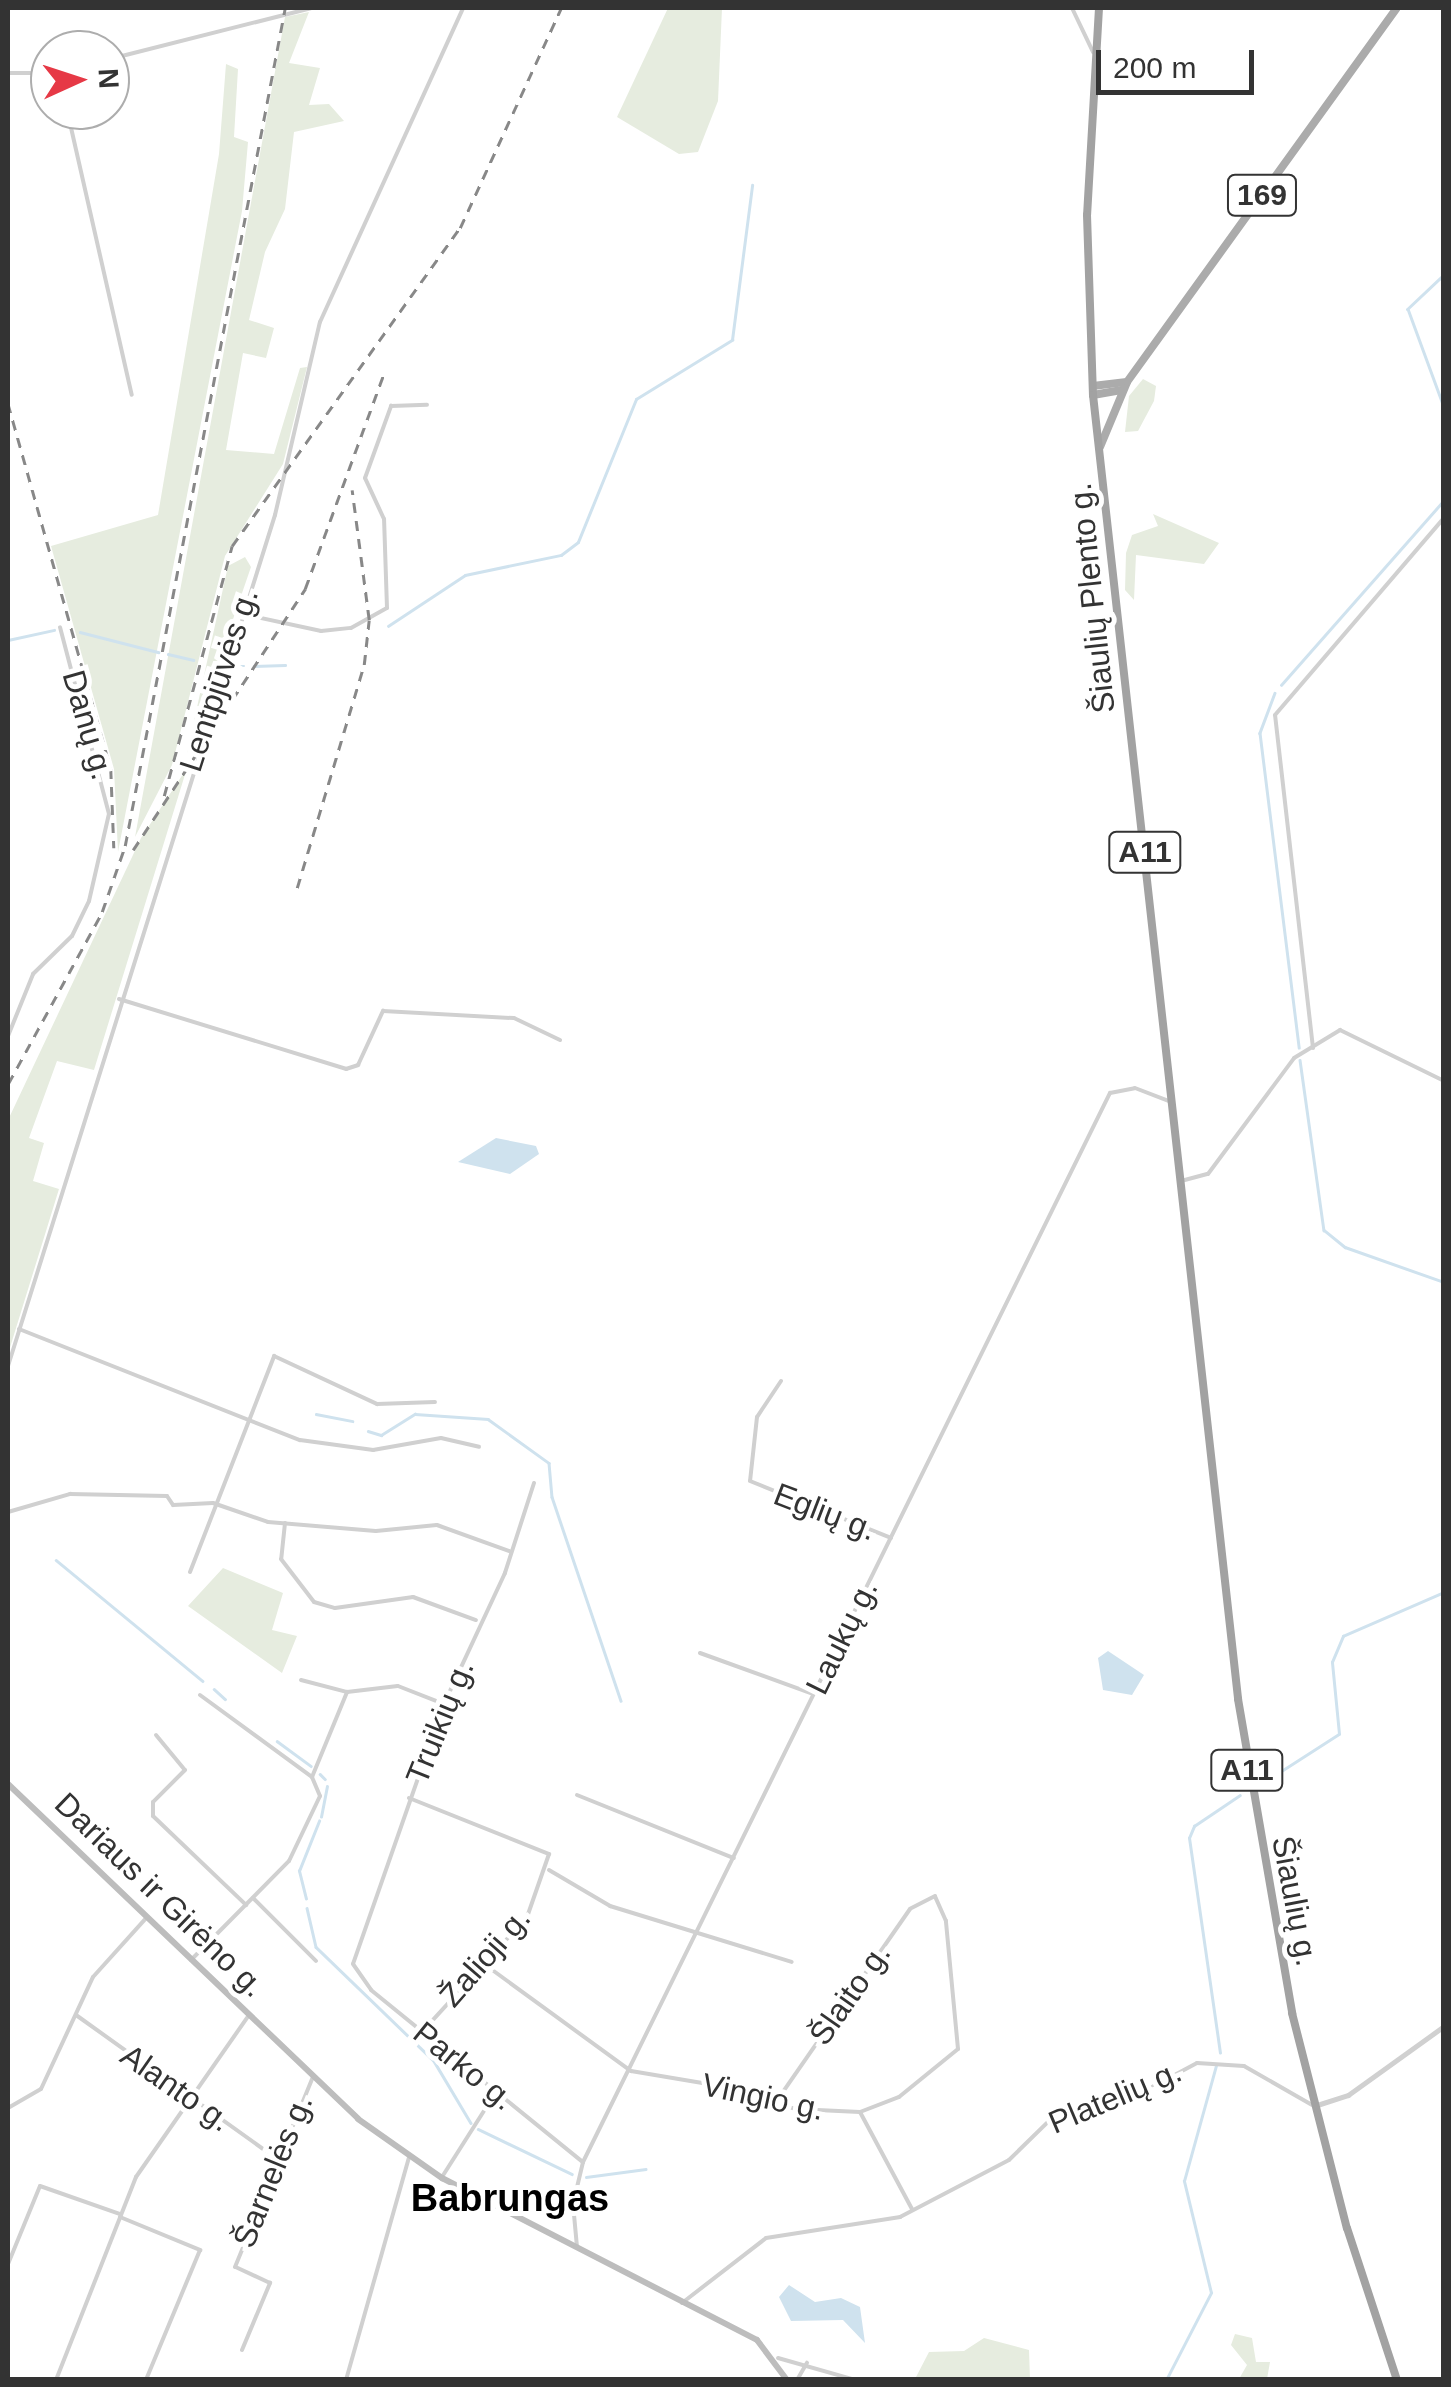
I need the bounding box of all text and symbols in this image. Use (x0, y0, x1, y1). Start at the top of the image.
north arrow (30, 30, 130, 130)
scale bar (1101, 30, 1258, 92)
text: 200 m (1113, 51, 1196, 84)
text: N (92, 68, 124, 89)
road number: 169 (1224, 170, 1300, 220)
street label: Šiaulių Plento g. (1061, 481, 1123, 715)
street label: Lentpjūvės g. (171, 584, 267, 776)
street label: Danų g. (54, 666, 122, 784)
road number: A11 (1108, 827, 1182, 877)
street label: Eglių g. (768, 1475, 882, 1549)
street label: Laukų g. (798, 1573, 886, 1701)
street label: Truikių g. (398, 1654, 482, 1790)
road number: A11 (1210, 1745, 1284, 1795)
street label: Dariaus ir Girėno g. (47, 1785, 273, 2005)
street label: Šiaulių g. (1264, 1833, 1326, 1969)
street label: Žalioji g. (431, 1899, 539, 2015)
street label: Šlaito g. (801, 1936, 899, 2052)
street label: Parko g. (406, 2014, 522, 2118)
street label: Alanto g. (113, 2036, 239, 2140)
street label: Platelių g. (1043, 2052, 1187, 2142)
street label: Vingio g. (698, 2065, 828, 2129)
street label: Šarnelės g. (225, 2089, 321, 2253)
district label: Babrungas (411, 2176, 609, 2222)

